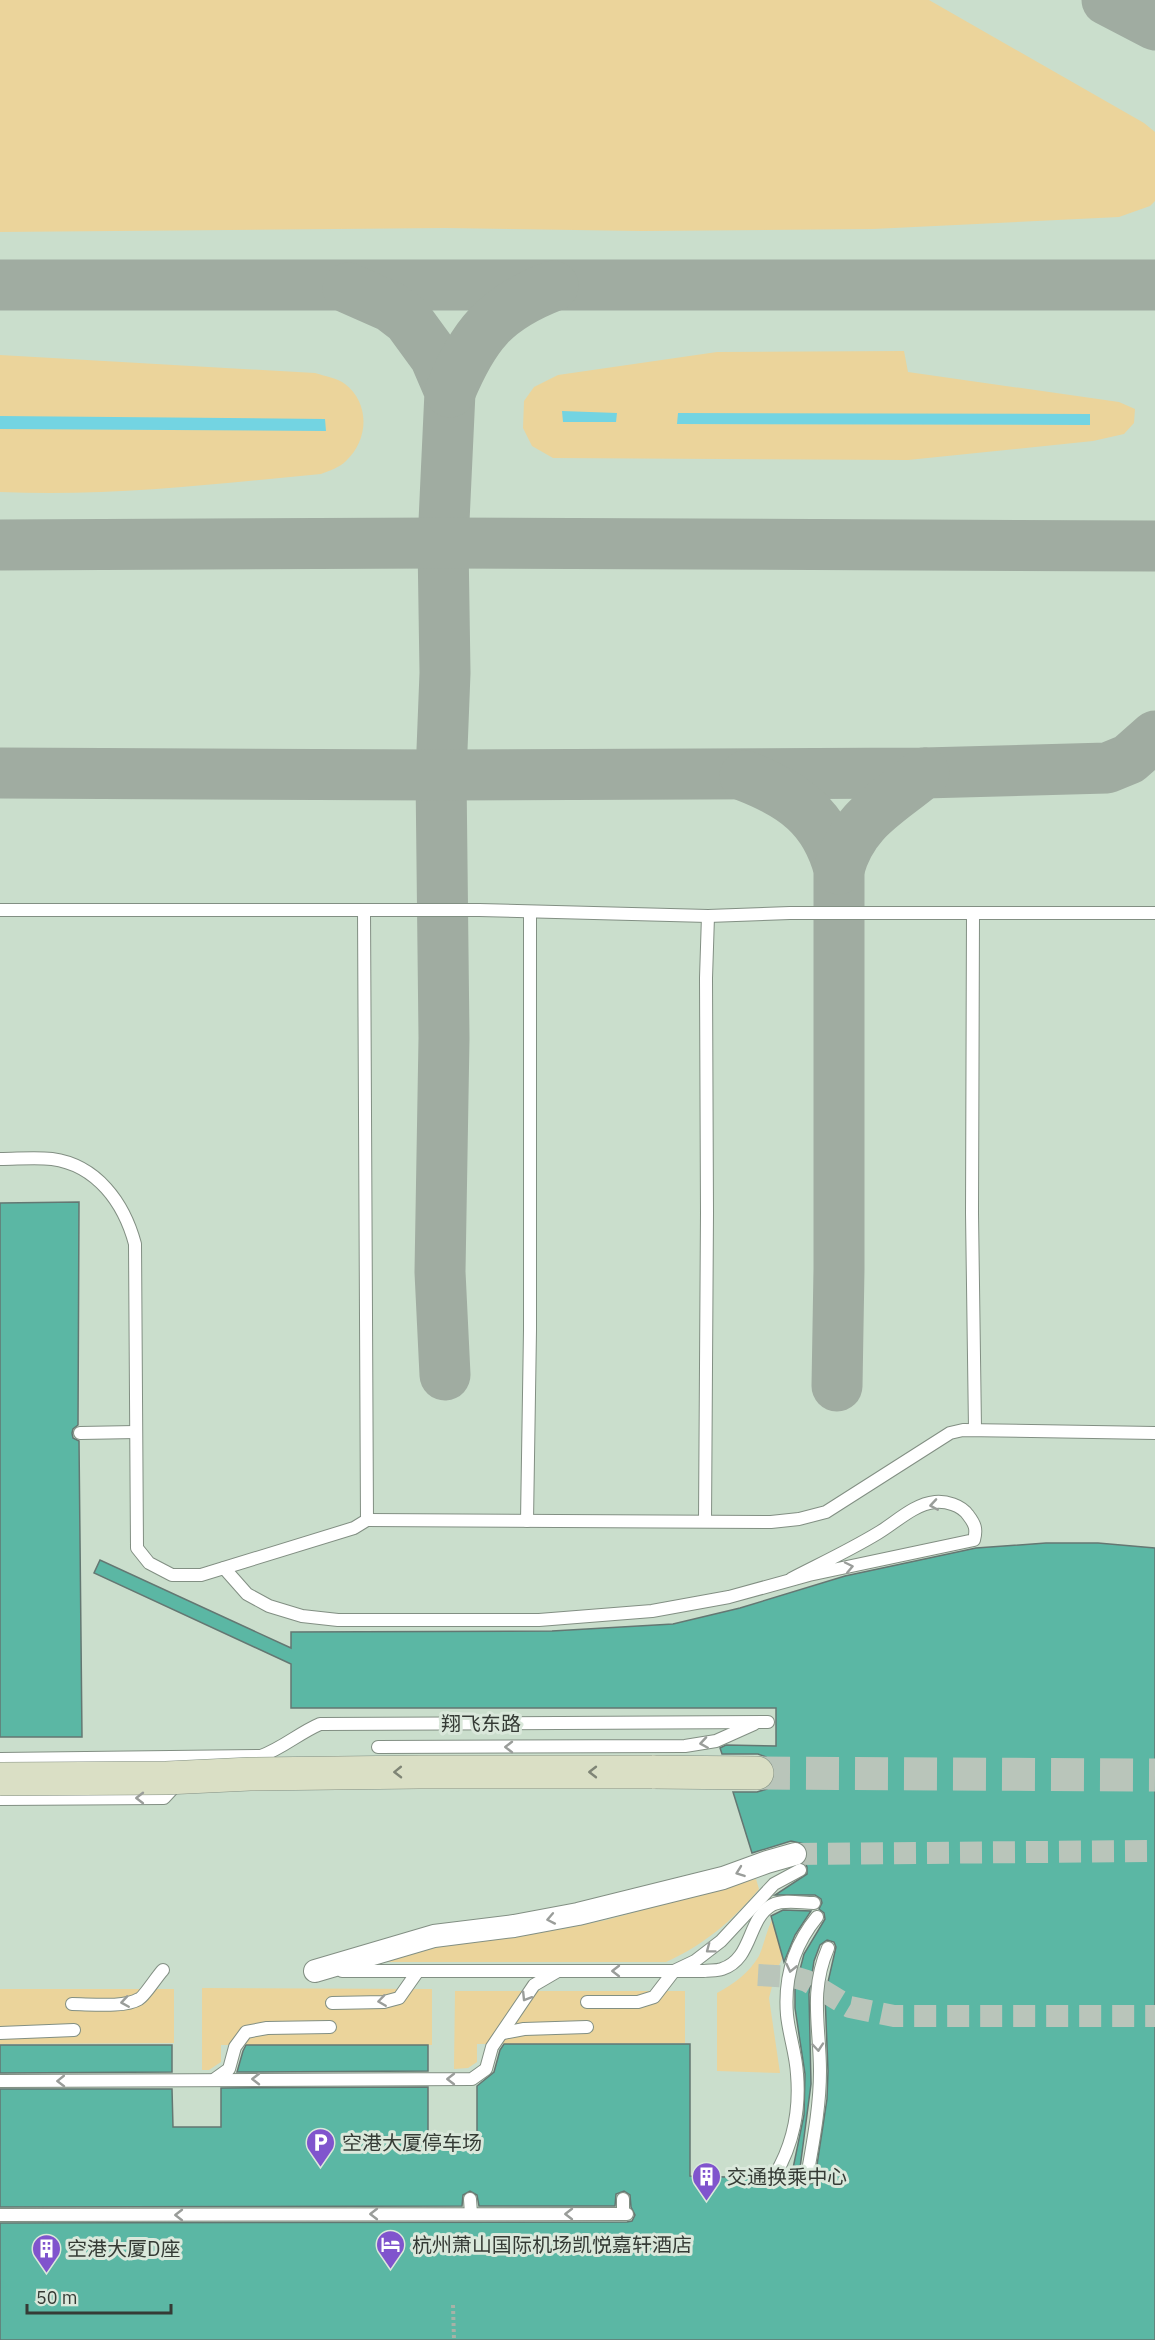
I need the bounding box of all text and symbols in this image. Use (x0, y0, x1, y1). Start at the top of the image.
one-way arrow (929, 1498, 938, 1510)
one-way arrow (843, 1561, 853, 1574)
street label: 翔飞东路 (441, 1710, 521, 1737)
one-way arrow (699, 1736, 709, 1749)
one-way arrow (504, 1741, 513, 1753)
one-way arrow (394, 1766, 403, 1778)
one-way arrow (589, 1766, 598, 1778)
one-way arrow (136, 1792, 145, 1804)
one-way arrow (735, 1864, 746, 1877)
one-way arrow (546, 1912, 556, 1925)
one-way arrow (706, 1942, 717, 1953)
one-way arrow (785, 1963, 798, 1973)
one-way arrow (611, 1965, 620, 1977)
one-way arrow (522, 1990, 533, 2001)
one-way arrow (378, 1994, 387, 2007)
one-way arrow (120, 1995, 130, 2008)
one-way arrow (811, 2042, 824, 2051)
one-way arrow (251, 2073, 260, 2085)
one-way arrow (446, 2073, 455, 2085)
one-way arrow (56, 2075, 65, 2087)
parking icon: 空港大厦停车场 (305, 2126, 337, 2168)
place label: 空港大厦停车场 (342, 2129, 482, 2156)
building icon: 交通换乘中心 (690, 2160, 722, 2202)
place label: 交通换乘中心 (727, 2163, 847, 2190)
one-way arrow (369, 2208, 378, 2220)
one-way arrow (564, 2208, 573, 2220)
one-way arrow (174, 2209, 183, 2221)
hotel icon: 杭州萧山国际机场凯悦嘉轩酒店 (375, 2228, 407, 2270)
place label: 杭州萧山国际机场凯悦嘉轩酒店 (412, 2231, 692, 2258)
building icon: 空港大厦D座 (30, 2232, 62, 2274)
place label: 空港大厦D座 (67, 2235, 180, 2262)
scale bar (27, 2277, 171, 2315)
text: 50 m (36, 2286, 78, 2309)

